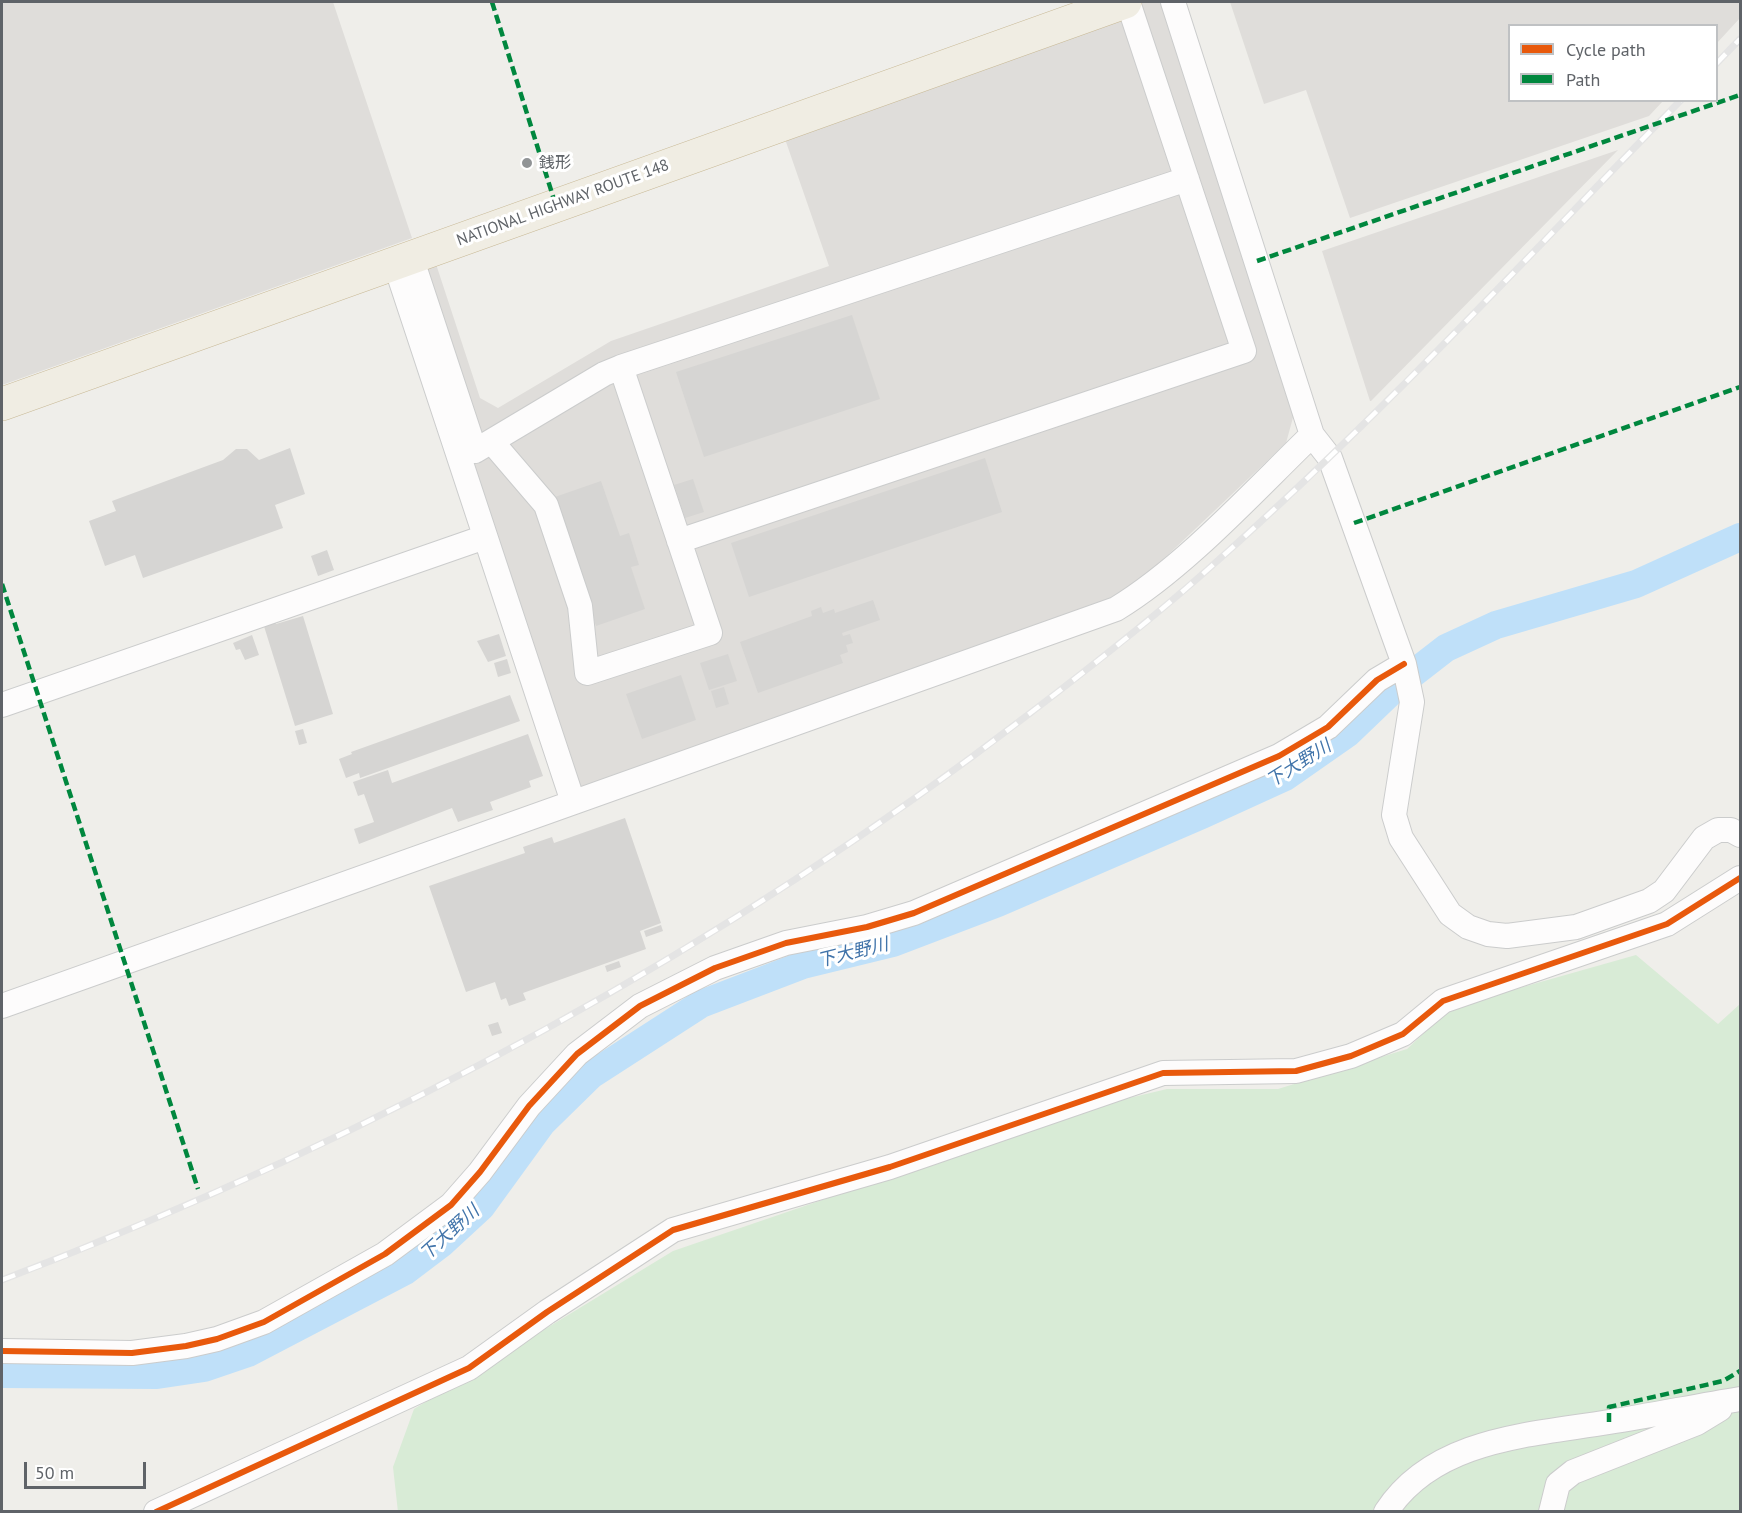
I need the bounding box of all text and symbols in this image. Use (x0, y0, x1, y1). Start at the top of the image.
legend (1508, 24, 1718, 102)
text: Cycle path (1566, 38, 1646, 61)
text: Path (1566, 68, 1600, 91)
place label: 銭形 (539, 153, 571, 173)
street label: NATIONAL HIGHWAY ROUTE 148 (454, 156, 672, 250)
marker: 銭形 (520, 156, 534, 170)
water label: 下大野川 (1263, 736, 1335, 792)
water label: 下大野川 (815, 934, 891, 972)
water label: 下大野川 (416, 1201, 484, 1265)
scale bar (27, 1450, 148, 1488)
text: 50 m (35, 1461, 74, 1484)

